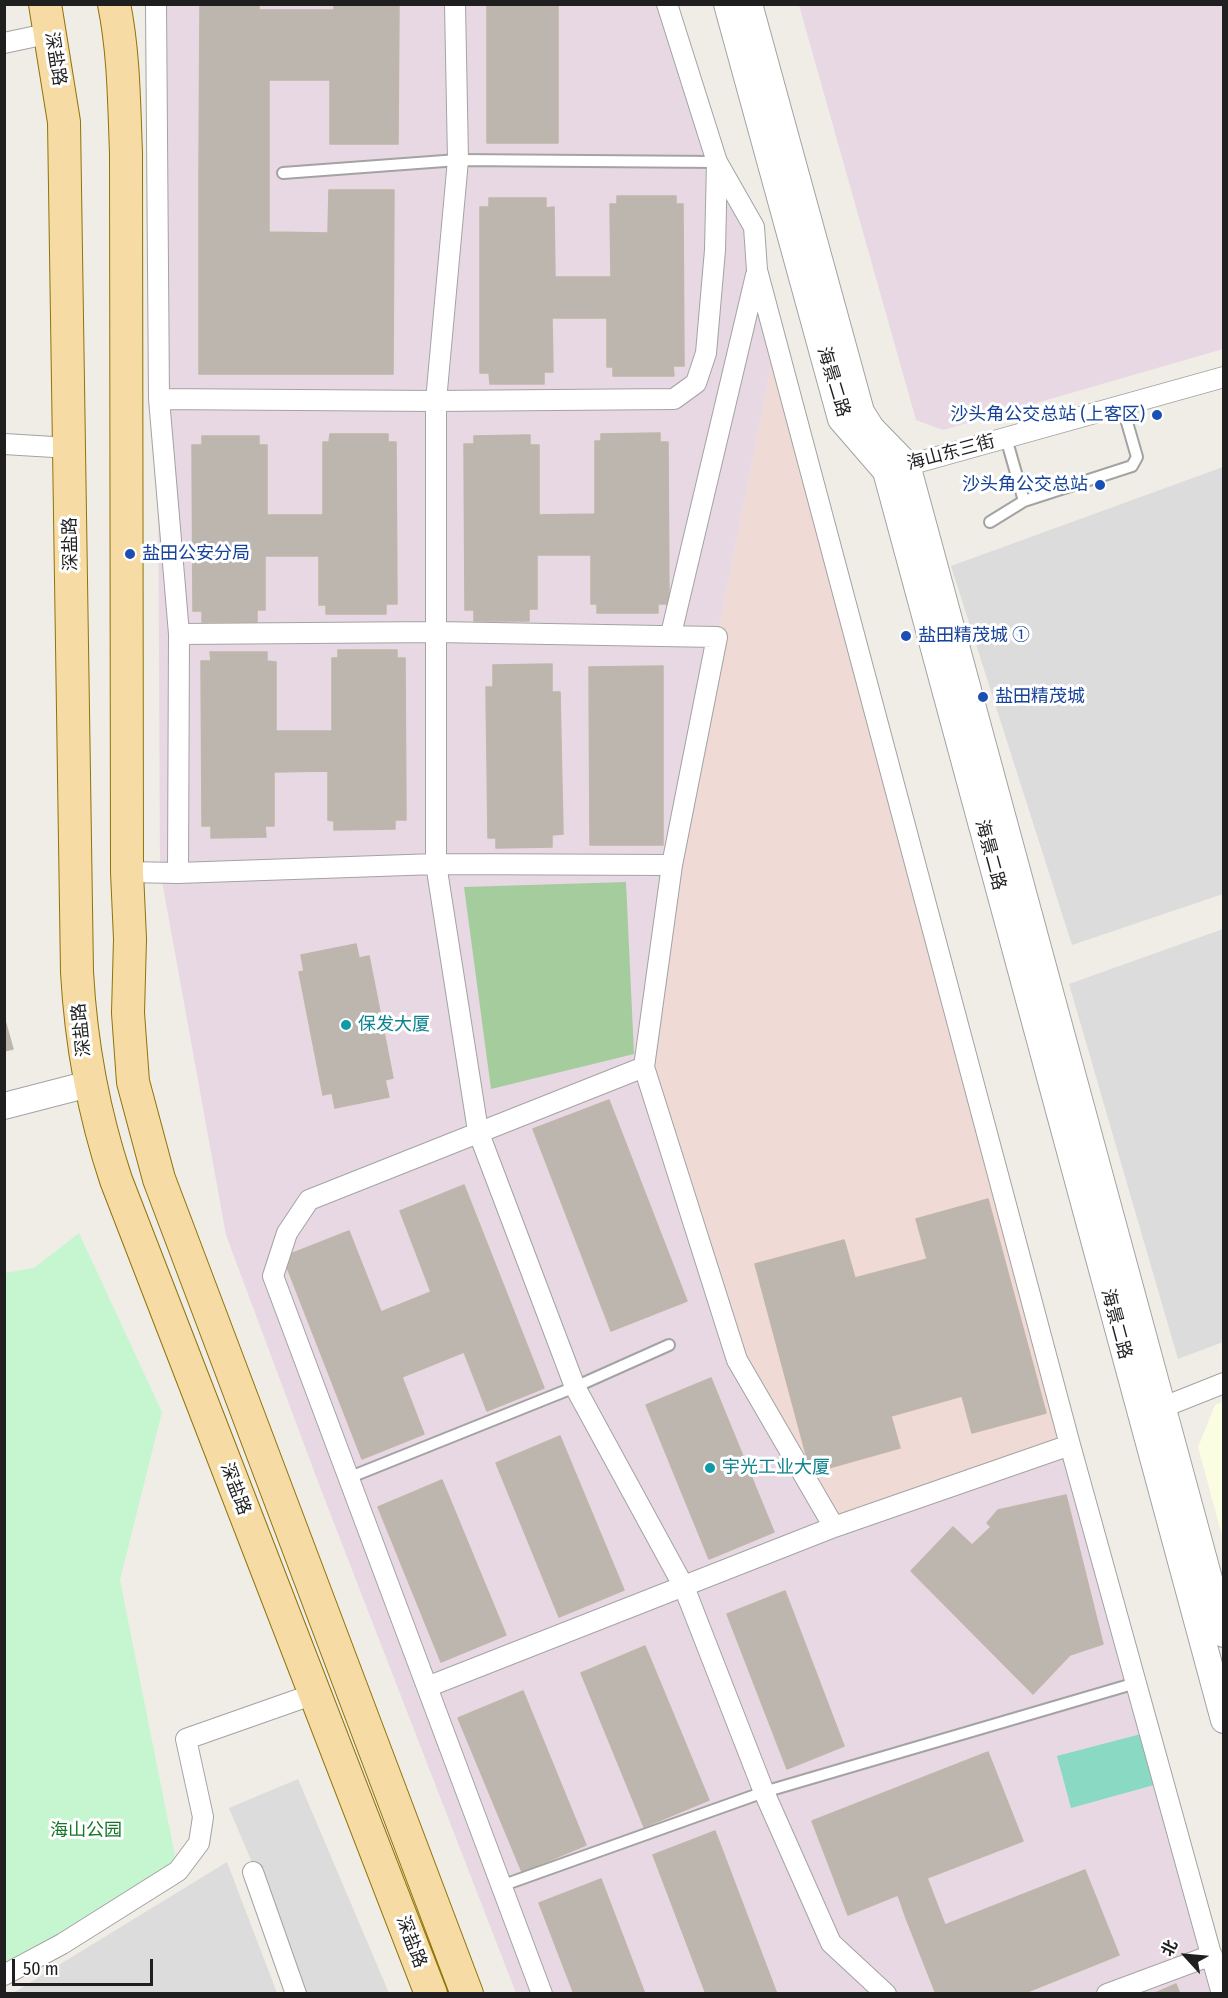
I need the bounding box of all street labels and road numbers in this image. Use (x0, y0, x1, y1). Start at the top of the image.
street label: 深盐路 (40, 31, 70, 87)
street label: 海景二路 (812, 344, 854, 420)
street label: 海山东三街 (905, 431, 997, 475)
street label: 深盐路 (60, 517, 82, 571)
street label: 海景二路 (970, 817, 1010, 893)
street label: 深盐路 (68, 1002, 96, 1058)
street label: 海景二路 (1096, 1286, 1136, 1362)
street label: 深盐路 (215, 1460, 255, 1518)
street label: 深盐路 (391, 1913, 431, 1971)

